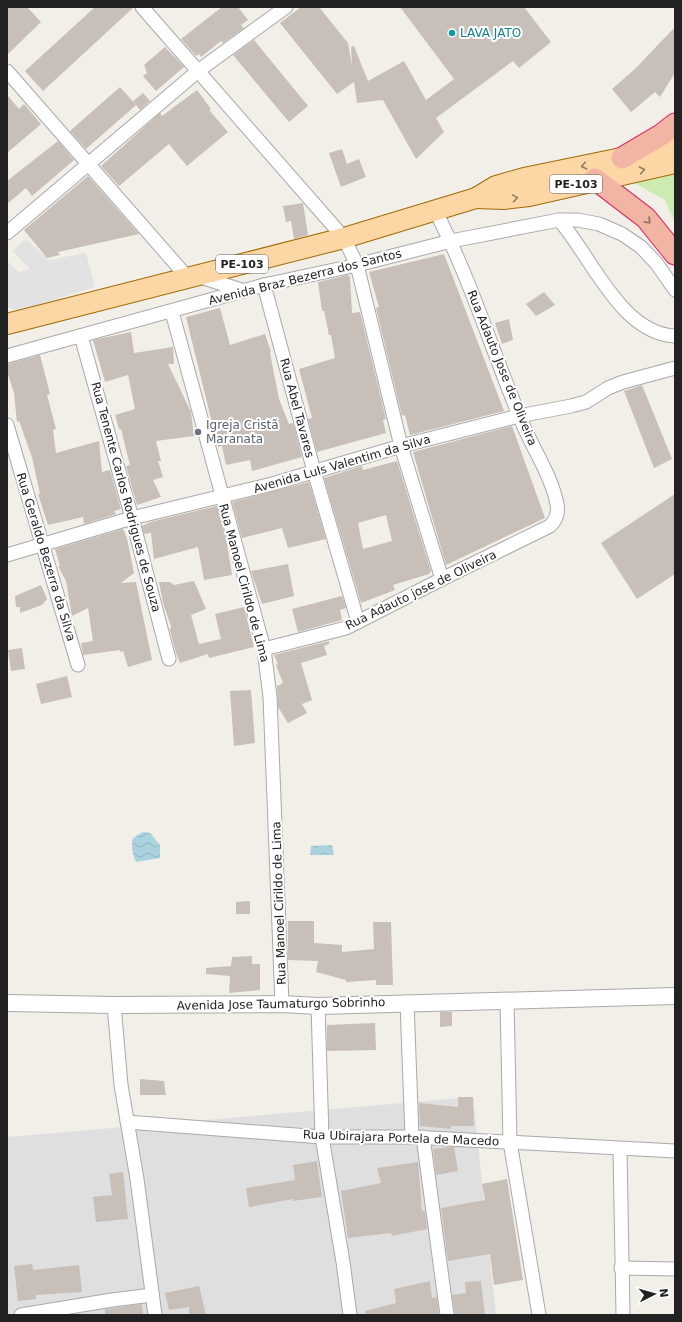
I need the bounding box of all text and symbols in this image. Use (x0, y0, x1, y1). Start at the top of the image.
place label: LAVA JATO (460, 26, 521, 40)
marker: LAVA JATO (447, 28, 457, 38)
one-way arrow (581, 162, 587, 170)
one-way arrow (639, 167, 645, 175)
road number: PE-103 (550, 175, 602, 193)
one-way arrow (512, 194, 518, 203)
one-way arrow (643, 216, 651, 224)
street label: Avenida Braz Bezerra dos Santos (207, 246, 403, 308)
road number: PE-103 (216, 255, 268, 273)
street label: Rua Adauto Jose de Oliveira (464, 288, 540, 448)
street label: Rua Abel Tavares (277, 357, 317, 459)
street label: Rua Tenente Carlos Rodrigues de Souza (88, 380, 164, 614)
place label: Igreja Cristã Maranata (206, 418, 279, 446)
marker: Igreja Cristã Maranata (193, 427, 203, 437)
street label: Avenida LuIs Valentim da Silva (252, 432, 432, 496)
street label: Rua Geraldo Bezerra da Silva (14, 471, 78, 643)
street label: Rua Manoel Cirildo de Lima (216, 502, 272, 664)
street label: Rua Adauto jose de Oliveira (343, 547, 499, 633)
street label: Rua Manoel Cirildo de Lima (269, 821, 289, 985)
street label: Avenida Jose Taumaturgo Sobrinho (177, 995, 385, 1013)
street label: Rua Ubirajara Portela de Macedo (303, 1128, 499, 1148)
north arrow (634, 1274, 674, 1314)
text: N (657, 1288, 670, 1298)

